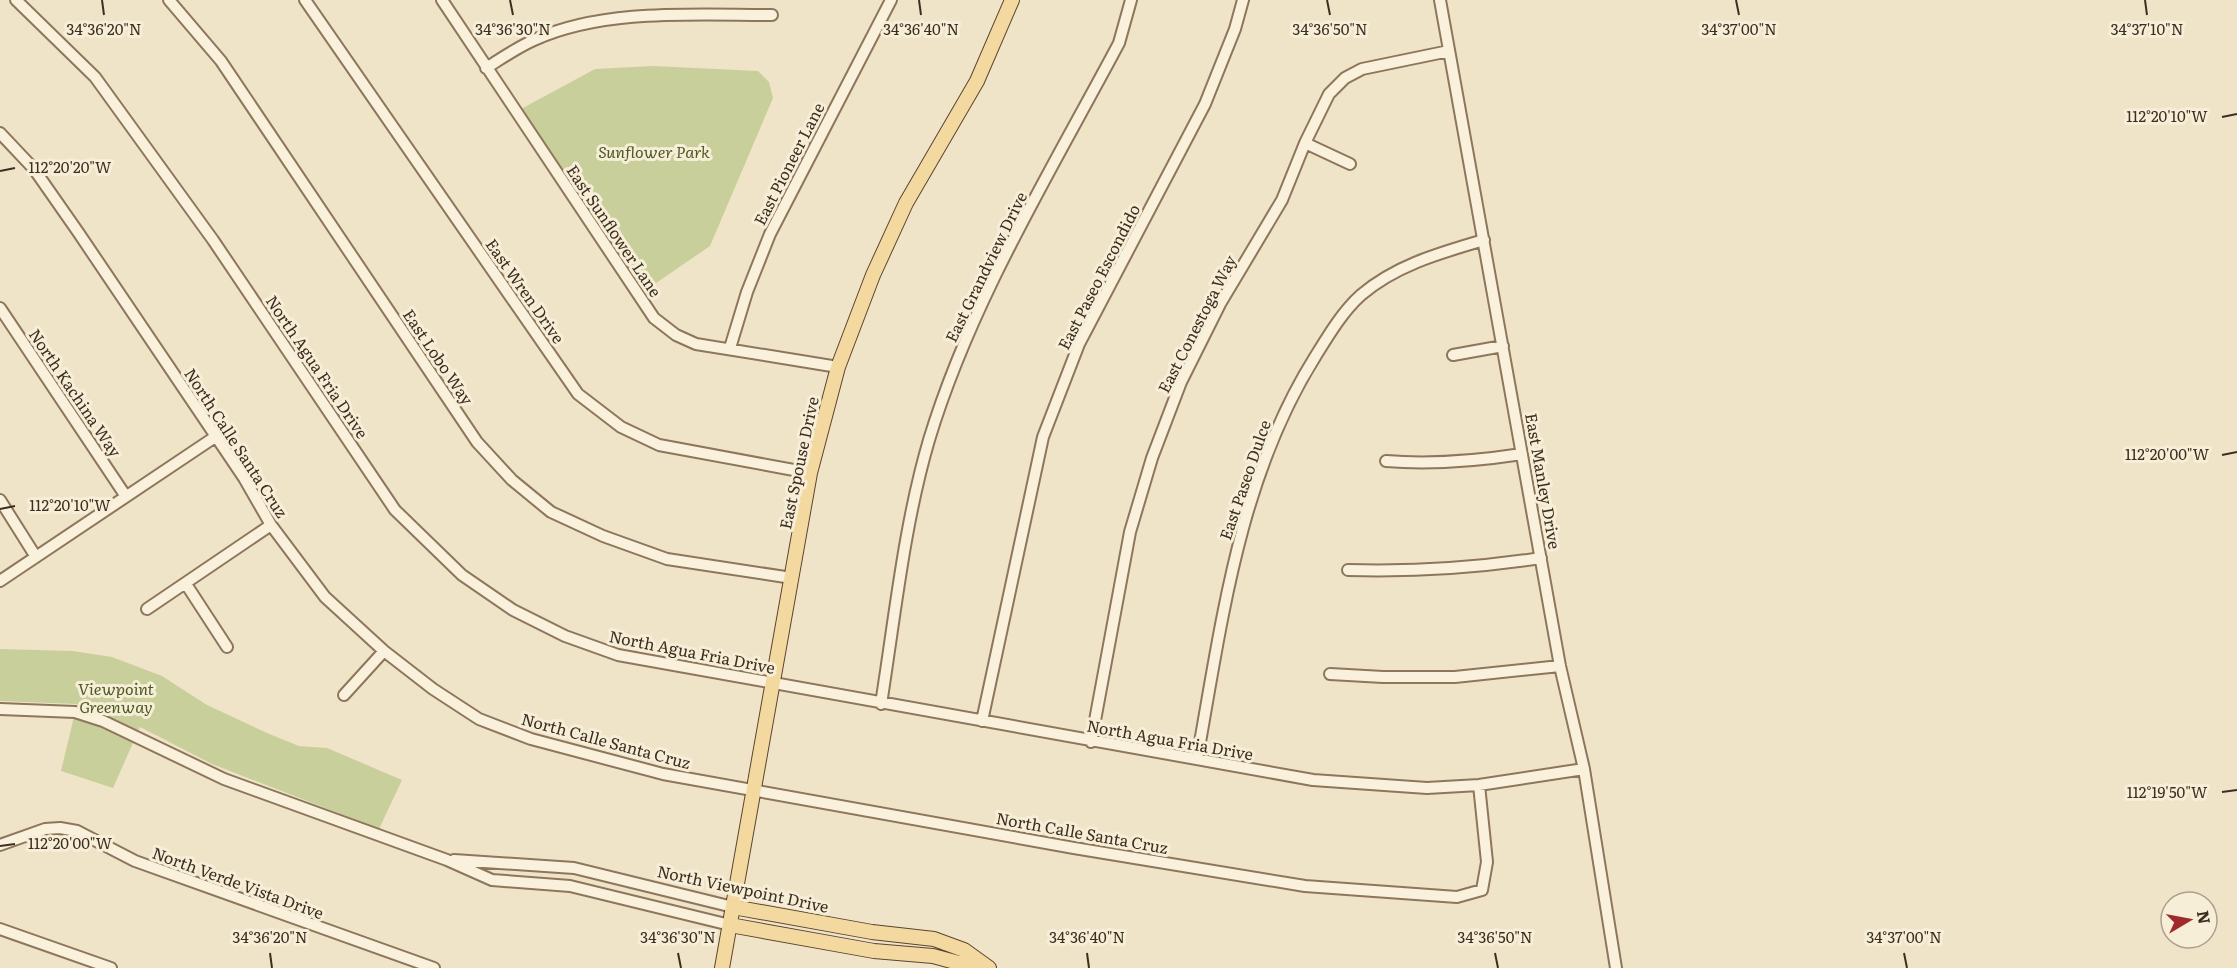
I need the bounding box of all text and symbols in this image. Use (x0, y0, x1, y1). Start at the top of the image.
text: 34°36'20"N (66, 17, 142, 40)
text: 34°36'30"N (475, 17, 551, 40)
text: 34°36'40"N (883, 17, 959, 40)
text: 34°36'50"N (1292, 17, 1368, 40)
text: 34°37'00"N (1701, 17, 1777, 40)
text: 34°37'10"N (2111, 17, 2183, 40)
street label: East Pioneer Lane (747, 98, 829, 229)
text: 112°20'10"W (2126, 104, 2208, 127)
park label: Sunflower Park (598, 139, 710, 163)
text: 112°20'20"W (29, 155, 112, 178)
street label: East Sunflower Lane (562, 159, 668, 301)
street label: East Grandview Drive (938, 187, 1032, 346)
street label: East Paseo Escondido (1051, 199, 1145, 354)
street label: East Wren Drive (481, 233, 571, 348)
street label: East Conestoga Way (1151, 250, 1242, 397)
street label: North Agua Fria Drive (261, 290, 375, 443)
street label: East Lobo Way (398, 304, 480, 410)
street label: North Kachina Way (24, 323, 128, 462)
street label: North Calle Santa Cruz (179, 363, 294, 522)
street label: East Spouse Drive (772, 394, 824, 531)
street label: East Manley Drive (1520, 411, 1568, 551)
street label: East Paseo Dulce (1212, 416, 1276, 543)
text: 112°20'00"W (2125, 442, 2210, 465)
text: 112°20'10"W (29, 493, 111, 516)
street label: North Agua Fria Drive (607, 623, 777, 679)
park label: Viewpoint Greenway (78, 676, 155, 718)
street label: North Calle Santa Cruz (519, 706, 694, 774)
street label: North Agua Fria Drive (1085, 713, 1255, 765)
text: 112°19'50"W (2127, 780, 2208, 803)
street label: North Calle Santa Cruz (994, 805, 1170, 859)
text: 112°20'00"W (28, 831, 113, 854)
street label: North Verde Vista Drive (149, 840, 327, 924)
street label: North Viewpoint Drive (655, 858, 831, 918)
north arrow (2159, 890, 2219, 950)
text: N (2192, 909, 2218, 926)
text: 34°36'20"N (232, 925, 308, 948)
text: 34°36'30"N (640, 925, 716, 948)
text: 34°36'40"N (1049, 925, 1125, 948)
text: 34°36'50"N (1457, 925, 1533, 948)
text: 34°37'00"N (1866, 925, 1942, 948)

